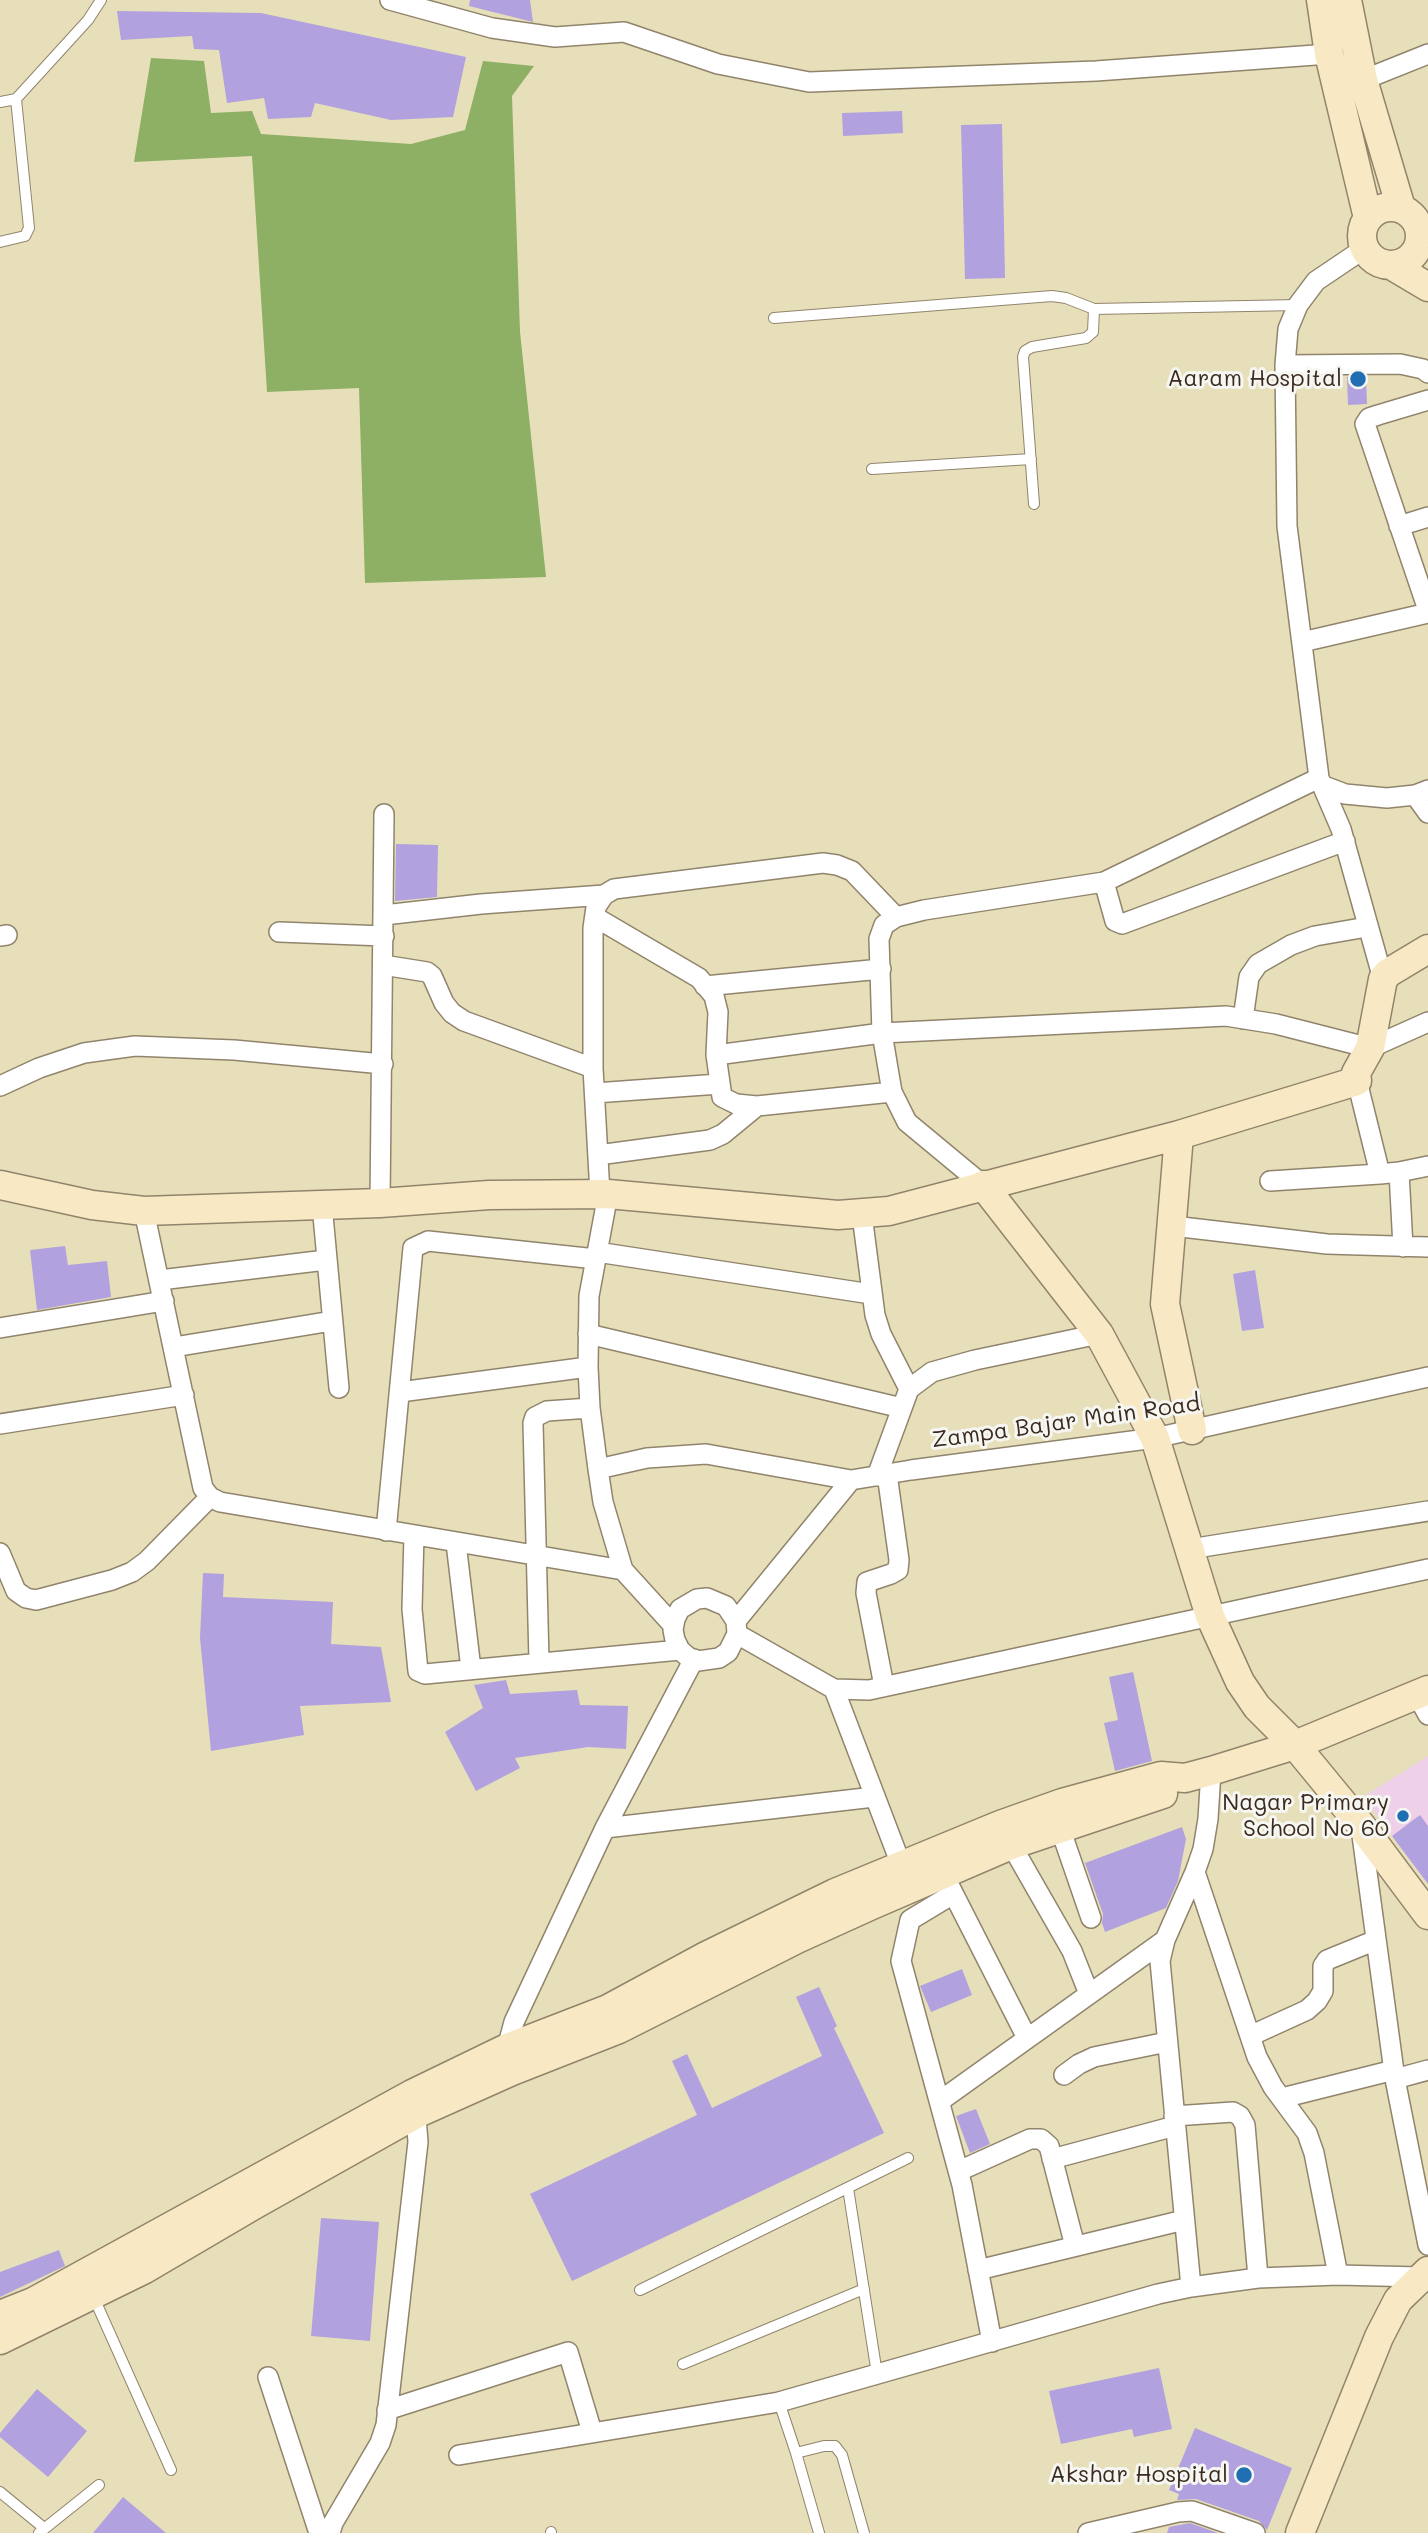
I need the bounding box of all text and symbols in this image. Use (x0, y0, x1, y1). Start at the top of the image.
place label: Aaram Hospital (1168, 365, 1342, 393)
marker: Aaram Hospital (1348, 369, 1368, 389)
street label: Zampa Bajar Main Road (930, 1389, 1202, 1455)
place label: Nagar Primary School No 60 (1222, 1789, 1389, 1843)
marker: Nagar Primary School No 60 (1395, 1808, 1411, 1824)
place label: Akshar Hospital (1050, 2461, 1228, 2489)
marker: Akshar Hospital (1234, 2465, 1254, 2485)

